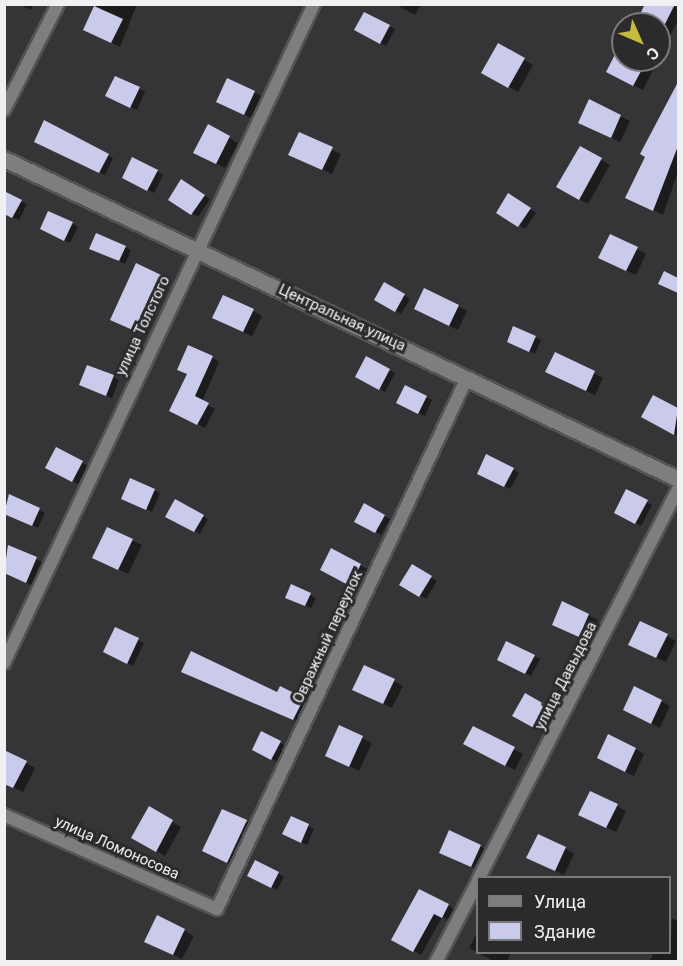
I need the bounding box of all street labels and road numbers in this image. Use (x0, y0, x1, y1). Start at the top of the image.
street label: улица Толстого (112, 273, 174, 379)
street label: Центральная улица (276, 281, 408, 355)
street label: Овражный переулок (289, 568, 367, 706)
street label: улица Давыдова (531, 619, 601, 733)
street label: улица Ломоносова (52, 813, 182, 883)

